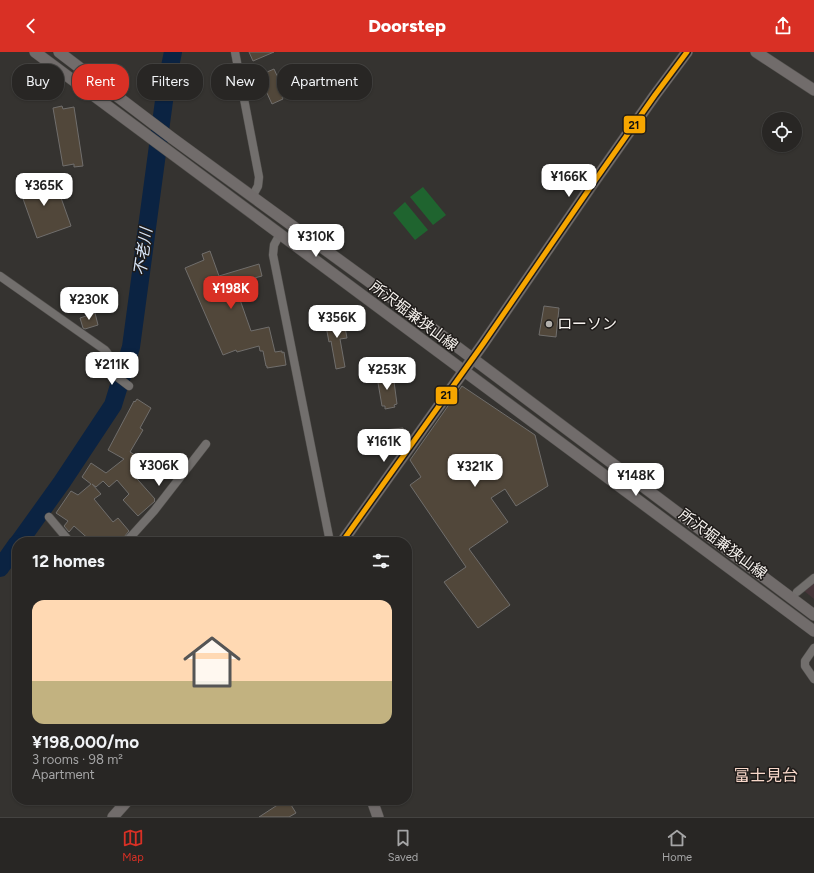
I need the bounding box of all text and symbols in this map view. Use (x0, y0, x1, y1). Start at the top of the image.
icon: back (20, 15, 42, 37)
text: Doorstep (368, 15, 446, 37)
icon: share (772, 15, 794, 37)
chip: Buy (12, 64, 64, 100)
chip: Rent (72, 64, 129, 100)
chip: Filters (137, 64, 203, 100)
chip: New (211, 64, 269, 100)
chip: Apartment (277, 64, 372, 100)
map controls (762, 112, 802, 152)
button: locate (762, 112, 802, 152)
line badge: 21 (623, 115, 646, 134)
text: 21 (628, 119, 640, 132)
pin: ¥166K (541, 164, 597, 198)
text: ¥166K (551, 169, 587, 184)
pin: ¥365K (16, 173, 72, 207)
text: ¥365K (25, 178, 63, 193)
pin: ¥310K (288, 224, 344, 258)
water label: 不老川 (130, 225, 156, 277)
text: ¥310K (297, 229, 335, 244)
pin: ¥198K (203, 276, 259, 310)
street label: 所沢堀兼狭山線 (367, 277, 461, 355)
text: ¥198K (212, 281, 250, 296)
pin: ¥230K (61, 287, 117, 321)
text: ¥230K (69, 292, 109, 307)
pin: ¥356K (309, 305, 365, 339)
text: ¥356K (318, 310, 356, 325)
place label: ローソン (557, 315, 617, 333)
marker: ローソン (544, 319, 554, 329)
pin: ¥211K (84, 352, 140, 386)
text: ¥211K (95, 357, 129, 372)
pin: ¥253K (359, 357, 415, 391)
text: ¥253K (368, 362, 406, 377)
line badge: 21 (435, 386, 458, 405)
text: 21 (440, 389, 452, 402)
pin: ¥161K (356, 429, 412, 463)
text: ¥161K (367, 434, 401, 449)
pin: ¥306K (131, 453, 187, 487)
pin: ¥321K (447, 454, 503, 488)
text: ¥306K (139, 458, 179, 473)
text: ¥321K (457, 459, 493, 474)
pin: ¥148K (608, 463, 664, 497)
text: ¥148K (617, 468, 655, 483)
street label: 所沢堀兼狭山線 (676, 505, 770, 583)
icon: filters (370, 550, 392, 572)
text: 12 homes (32, 551, 105, 571)
icon: home (176, 626, 248, 698)
text: ¥198,000/mo (32, 732, 139, 752)
text: 3 rooms · 98 m² (32, 752, 123, 767)
district label: 富士見台 (734, 766, 798, 785)
text: Apartment (32, 767, 95, 782)
tab: Map (122, 827, 144, 864)
tab: Saved (388, 827, 418, 864)
tab: Home (662, 827, 692, 864)

